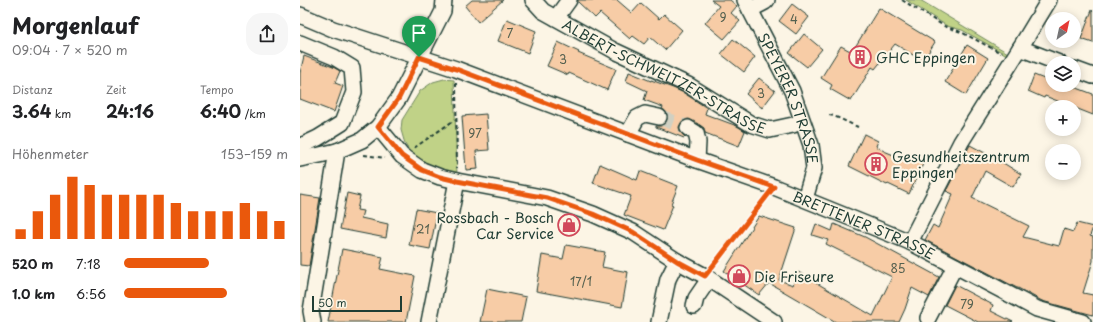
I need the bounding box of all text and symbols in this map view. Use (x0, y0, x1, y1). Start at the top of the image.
text: Morgenlauf (12, 8, 139, 41)
house number: 9 (719, 8, 727, 26)
house number: 4 (790, 10, 798, 28)
north arrow (1045, 12, 1081, 48)
map controls (1045, 12, 1081, 180)
button: share (246, 13, 288, 55)
street label: ALBERT-SCHWEITZER-STRASSE (559, 13, 769, 139)
pin (402, 16, 436, 57)
icon: arrive (408, 22, 430, 44)
house number: 7 (507, 24, 514, 42)
street label: SPEYERER STRASSE (753, 29, 824, 165)
text: 09:04 · 7 × 520 m (12, 40, 128, 59)
building icon: GHC Eppingen (847, 44, 873, 70)
place label: GHC Eppingen (876, 47, 976, 68)
house number: 3 (559, 50, 567, 68)
button: layers (1045, 56, 1081, 92)
text: Distanz (12, 81, 52, 98)
text: Zeit (106, 81, 126, 98)
text: Tempo (200, 81, 234, 98)
house number: 3 (757, 84, 765, 102)
text: 3.64 (12, 98, 51, 124)
text: 24:16 (106, 98, 154, 124)
text: 6:40 (200, 98, 241, 124)
button: + (1045, 100, 1081, 136)
text: km (51, 105, 71, 122)
text: /km (241, 105, 266, 122)
house number: 97 (468, 124, 482, 142)
text: Höhenmeter (12, 144, 89, 163)
text: 153–159 m (221, 144, 288, 163)
button: − (1045, 144, 1081, 180)
place label: Gesundheitszentrum Eppingen (892, 146, 1030, 183)
building icon: Gesundheitszentrum Eppingen (863, 151, 889, 177)
street label: BRETTENER STRASSE (790, 185, 939, 264)
place label: Rossbach - Bosch Car Service (437, 207, 554, 244)
shop icon: Rossbach - Bosch Car Service (556, 212, 582, 238)
house number: 21 (416, 220, 430, 238)
text: 520 m (12, 254, 53, 273)
text: 7:18 (76, 254, 101, 273)
house number: 85 (891, 259, 905, 277)
shop icon: Die Friseure (726, 263, 752, 289)
place label: Die Friseure (754, 266, 834, 287)
house number: 17/1 (570, 272, 592, 290)
text: 1.0 km (12, 284, 55, 303)
text: 6:56 (76, 284, 106, 303)
scale bar (312, 294, 402, 313)
text: 50 m (318, 294, 347, 311)
house number: 79 (960, 295, 974, 313)

